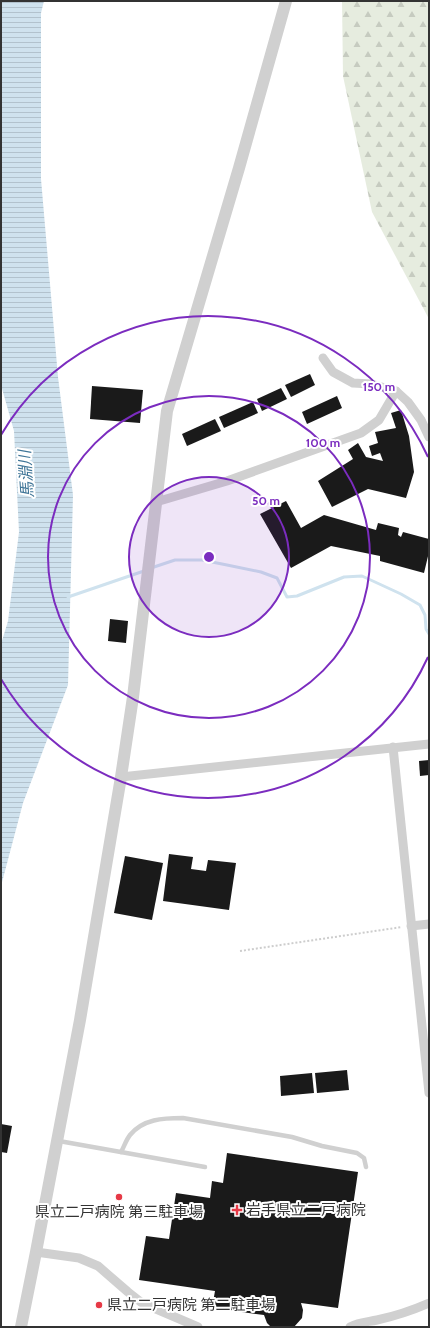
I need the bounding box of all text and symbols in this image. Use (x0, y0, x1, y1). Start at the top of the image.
text: 150 m (363, 379, 395, 394)
text: 100 m (306, 435, 340, 450)
water label: 馬淵川 (15, 447, 37, 499)
text: 50 m (252, 493, 280, 508)
centre of rings (202, 550, 216, 564)
marker: 県立二戸病院 第三駐車場 (114, 1192, 124, 1202)
place label: 岩手県立二戸病院 (246, 1201, 366, 1219)
place label: 県立二戸病院 第三駐車場 (35, 1203, 203, 1221)
marker: 岩手県立二戸病院 (231, 1204, 243, 1216)
place label: 県立二戸病院 第二駐車場 (107, 1296, 275, 1314)
marker: 県立二戸病院 第二駐車場 (94, 1300, 104, 1310)

